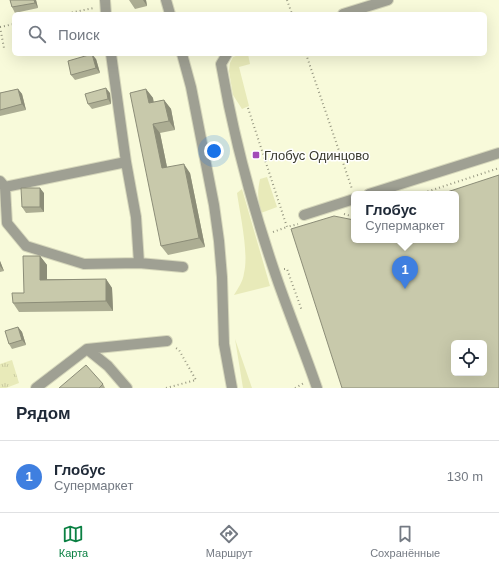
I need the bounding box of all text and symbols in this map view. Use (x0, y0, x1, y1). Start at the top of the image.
search box (12, 12, 487, 56)
icon: search (26, 23, 48, 45)
text: Поиск (58, 26, 100, 43)
your location (204, 141, 224, 161)
place label: Глобус Одинцово (264, 148, 369, 163)
marker: Глобус Одинцово (251, 150, 261, 160)
popup (351, 191, 459, 243)
text: Глобус (365, 201, 417, 218)
text: Супермаркет (365, 218, 445, 233)
pin: 1 (392, 256, 418, 289)
map controls (451, 340, 487, 376)
button: locate (451, 340, 487, 376)
text: Рядом (16, 404, 71, 423)
text: Глобус (54, 461, 106, 478)
text: 1 (25, 469, 33, 484)
text: 130 m (447, 469, 483, 484)
text: Супермаркет (54, 478, 133, 493)
tab: Карта (59, 523, 88, 559)
tab: Маршрут (206, 523, 253, 559)
tab: Сохранённые (370, 523, 440, 559)

